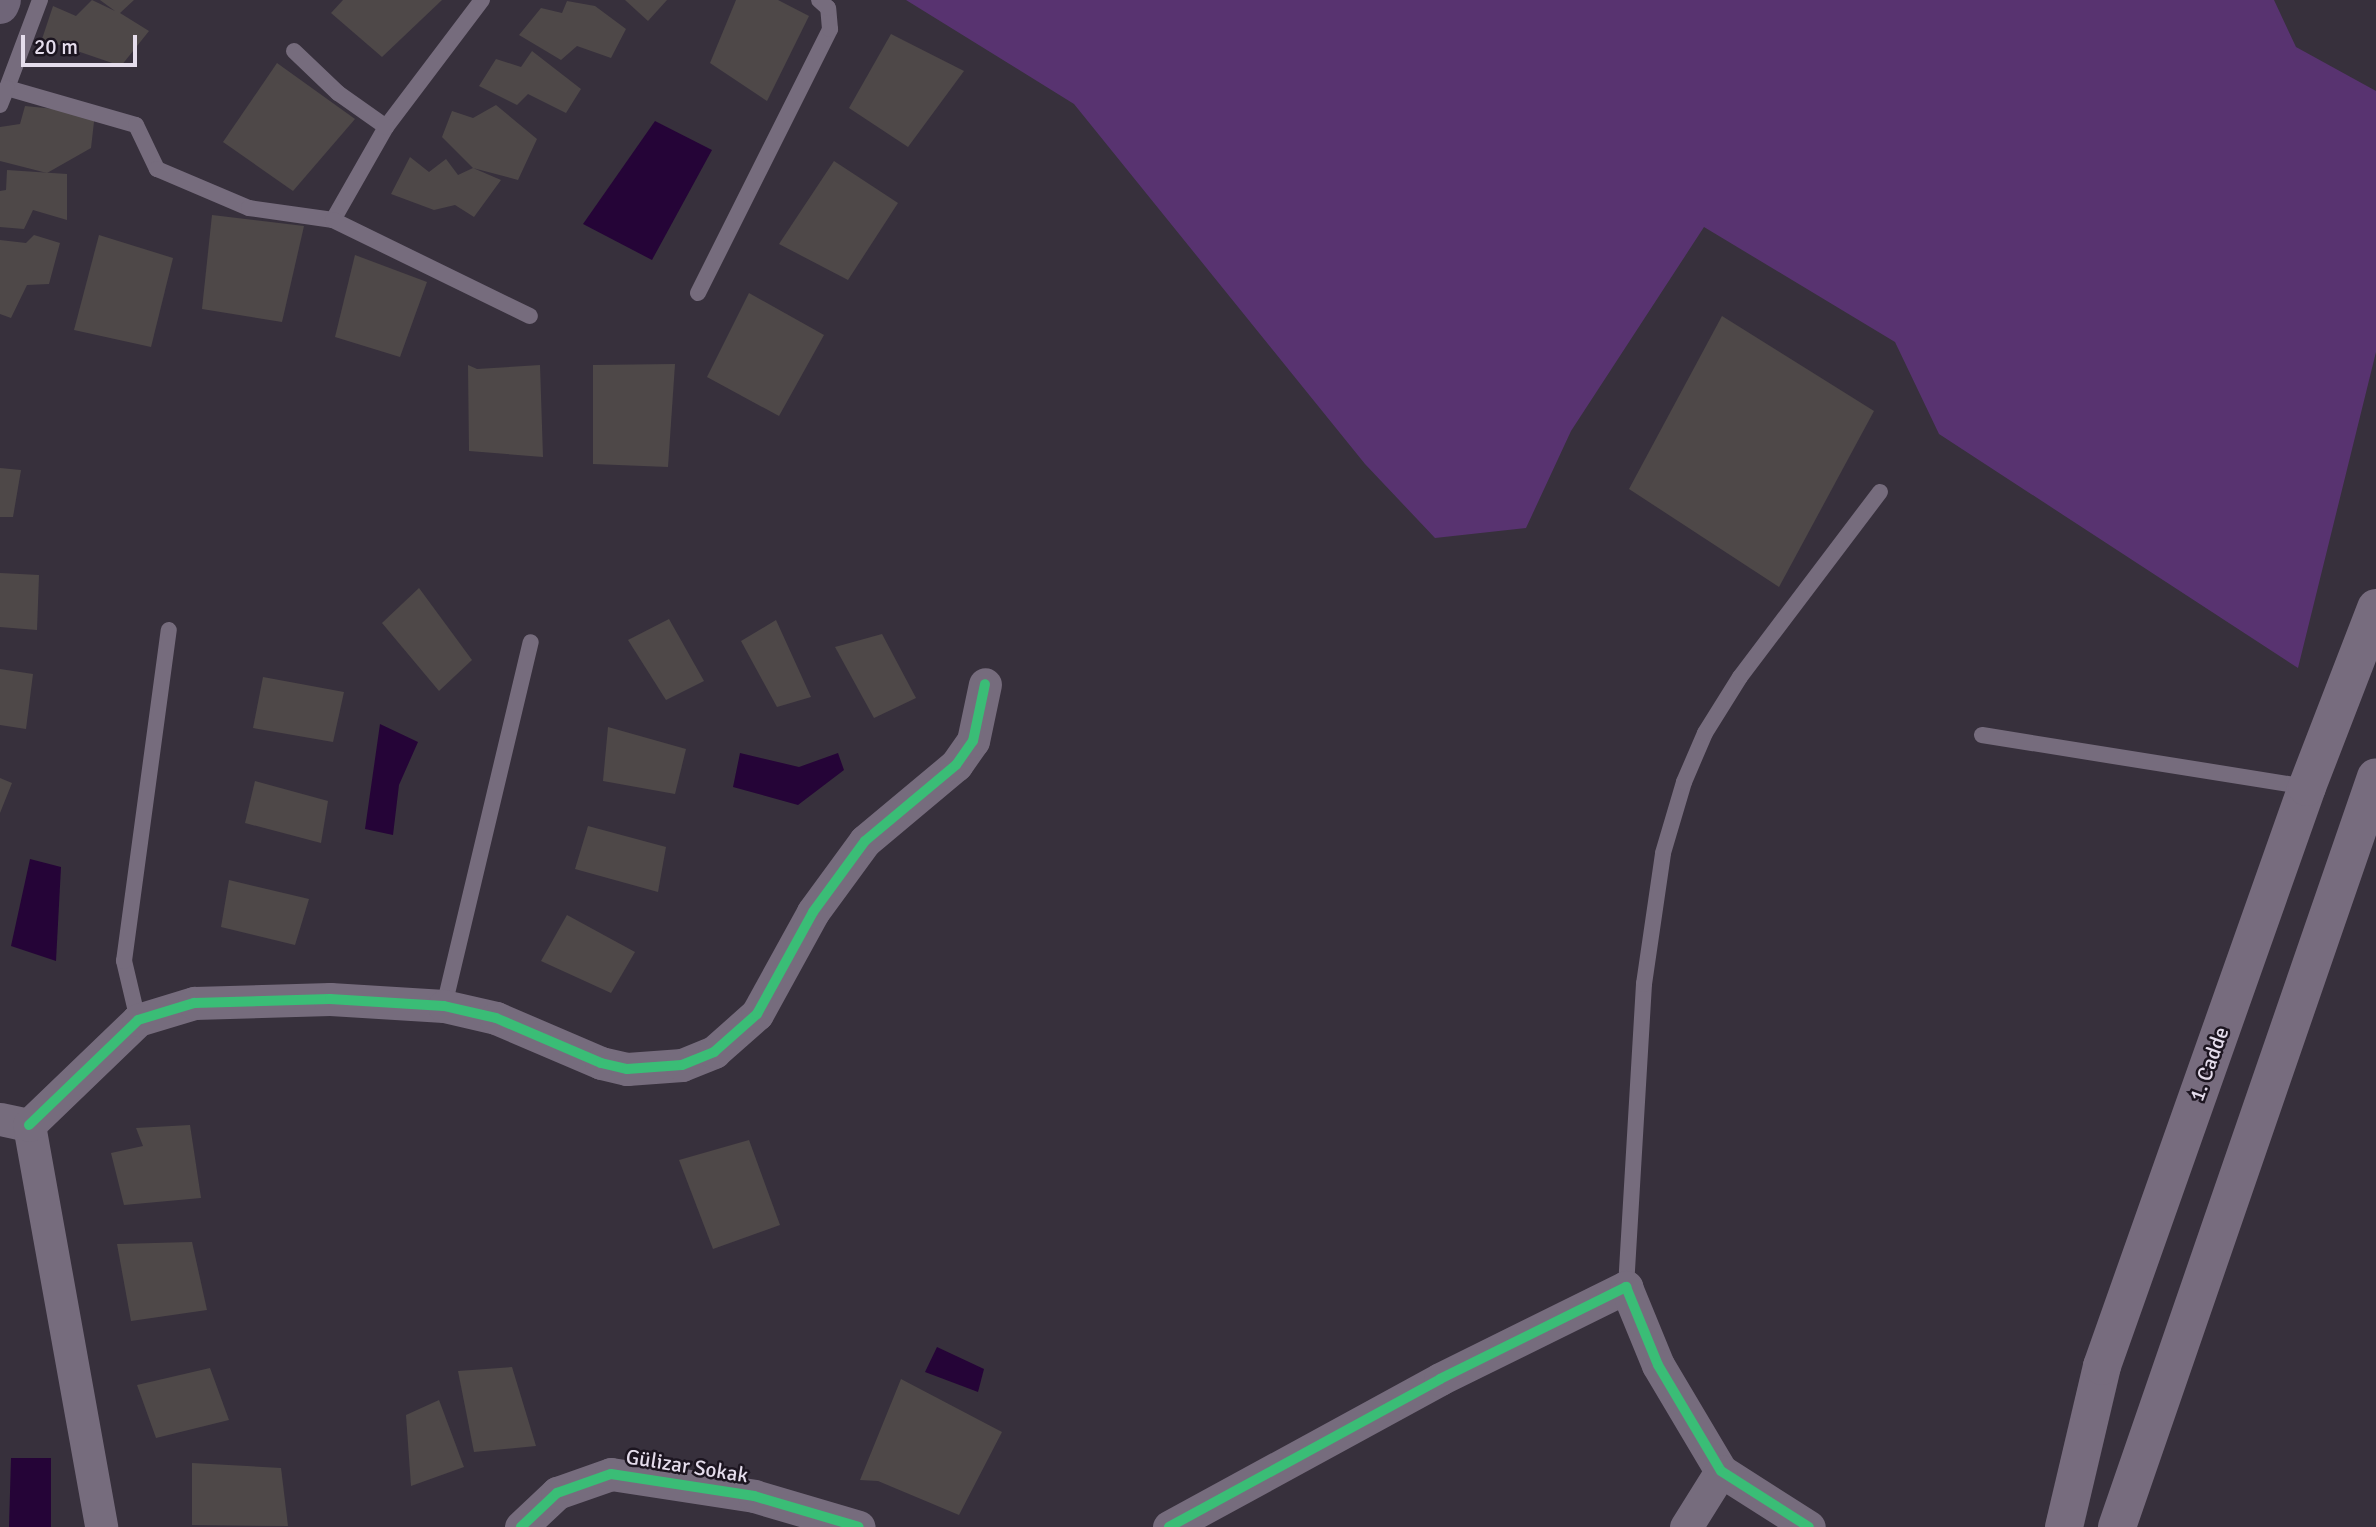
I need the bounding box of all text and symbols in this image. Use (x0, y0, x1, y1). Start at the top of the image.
scale bar (24, 21, 140, 65)
text: 20 m (34, 34, 78, 60)
street label: 1. Cadde (2184, 1023, 2234, 1105)
street label: Gülizar Sokak (624, 1444, 750, 1488)

